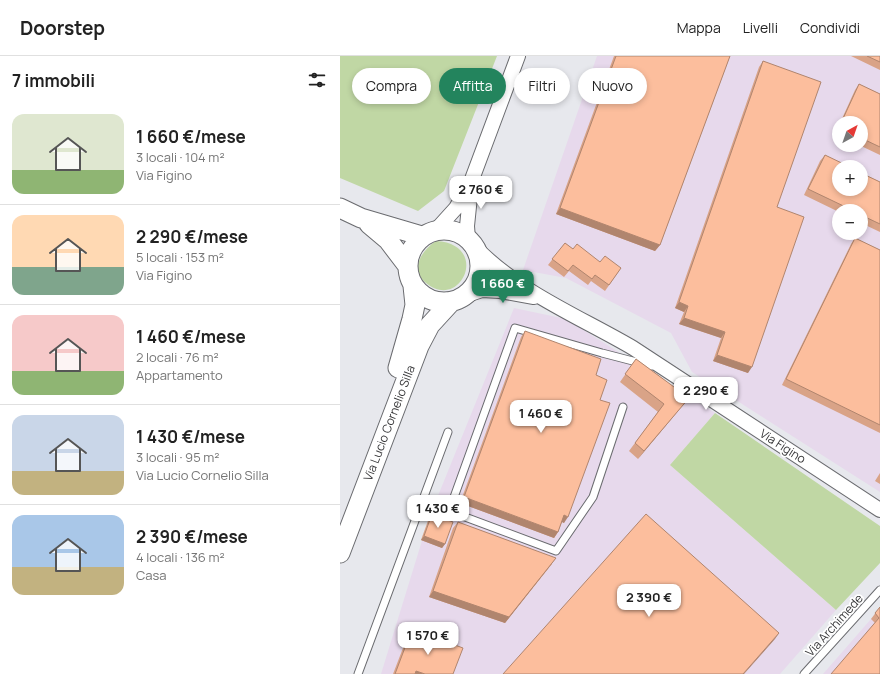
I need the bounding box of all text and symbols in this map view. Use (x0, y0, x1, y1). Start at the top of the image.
text: Doorstep (20, 15, 105, 41)
text: Mappa (677, 18, 721, 37)
text: Livelli (743, 18, 778, 37)
text: Condividi (800, 18, 860, 37)
chip: Compra (352, 68, 431, 104)
chip: Affitta (439, 68, 506, 104)
chip: Filtri (514, 68, 570, 104)
chip: Nuovo (578, 68, 647, 104)
text: 7 immobili (12, 69, 95, 92)
icon: filters (306, 69, 328, 91)
north arrow (832, 116, 868, 152)
map controls (832, 116, 868, 240)
text: 1 660 €/mese (136, 125, 246, 148)
icon: home (44, 130, 92, 178)
text: 3 locali · 104 m² (136, 148, 225, 166)
button: + (832, 160, 868, 196)
text: Via Figino (136, 166, 192, 184)
pin: 2 760 € (444, 176, 518, 210)
text: 2 760 € (458, 180, 504, 198)
button: − (832, 204, 868, 240)
text: 2 290 €/mese (136, 225, 248, 248)
icon: home (44, 231, 92, 279)
text: 5 locali · 153 m² (136, 248, 224, 266)
text: Via Figino (136, 266, 192, 284)
pin: 1 660 € (466, 270, 540, 304)
text: 1 660 € (481, 274, 525, 292)
text: 1 460 €/mese (136, 325, 246, 348)
icon: home (44, 331, 92, 379)
text: 2 locali · 76 m² (136, 348, 219, 366)
street label: Via Lucio Cornelio Silla (359, 363, 419, 483)
text: Appartamento (136, 366, 223, 384)
pin: 2 290 € (669, 377, 743, 411)
text: 2 290 € (683, 381, 729, 399)
pin: 1 460 € (504, 400, 578, 434)
text: 1 460 € (519, 404, 563, 422)
text: 1 430 €/mese (136, 425, 245, 448)
street label: Via Figino (757, 425, 809, 467)
icon: home (44, 431, 92, 479)
text: 3 locali · 95 m² (136, 448, 220, 466)
text: Via Lucio Cornelio Silla (136, 466, 269, 484)
pin: 1 430 € (401, 495, 475, 529)
text: 1 430 € (416, 499, 460, 517)
text: 2 390 €/mese (136, 525, 248, 548)
icon: home (44, 531, 92, 579)
text: 4 locali · 136 m² (136, 548, 225, 566)
text: Casa (136, 566, 167, 584)
pin: 2 390 € (612, 584, 686, 618)
text: 2 390 € (626, 588, 672, 606)
street label: Via Archimede (801, 590, 867, 660)
pin: 1 570 € (391, 622, 465, 656)
text: 1 570 € (407, 626, 449, 644)

